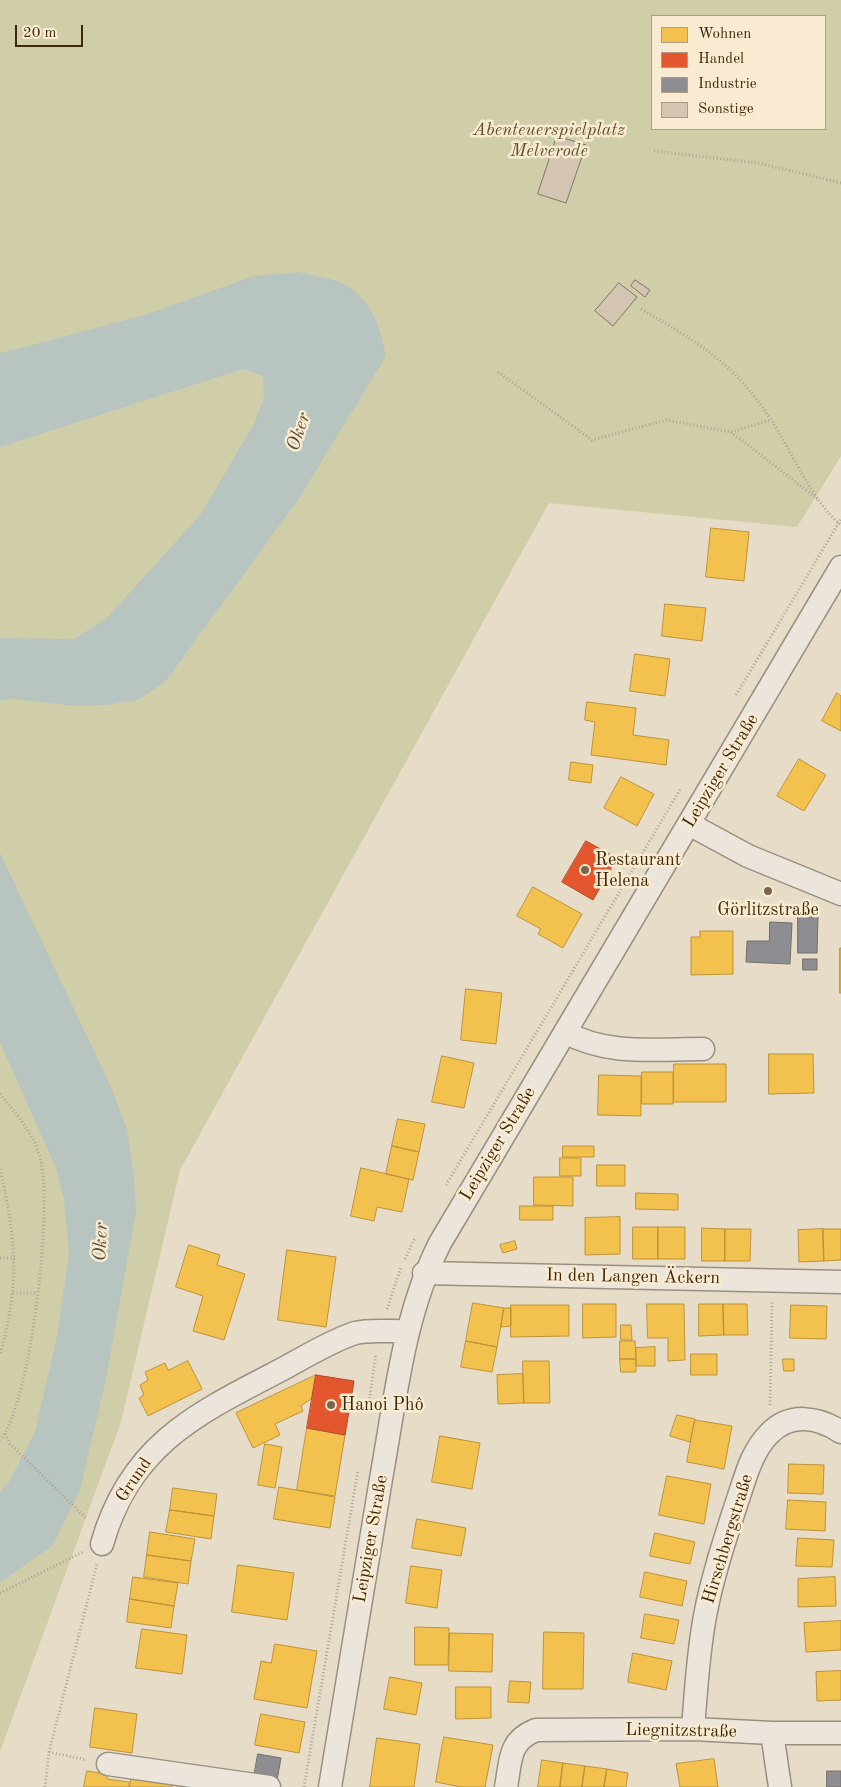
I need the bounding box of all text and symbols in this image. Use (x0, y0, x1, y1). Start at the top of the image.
scale bar (18, 15, 85, 47)
legend (651, 15, 826, 130)
text: 20 m (23, 26, 57, 41)
text: Wohnen (698, 27, 751, 42)
text: Handel (698, 52, 744, 67)
text: Industrie (698, 77, 757, 92)
text: Sonstige (698, 102, 754, 117)
park label: Abenteuerspielplatz Melverode (473, 119, 625, 162)
water label: Oker (282, 410, 316, 454)
street label: Leipziger Straße (678, 710, 764, 832)
place label: Restaurant Helena (595, 849, 681, 892)
marker: Restaurant Helena (579, 864, 591, 876)
marker: Görlitzstraße (762, 885, 774, 897)
place label: Görlitzstraße (717, 899, 819, 921)
street label: Leipziger Straße (455, 1083, 541, 1205)
water label: Oker (89, 1222, 113, 1262)
street label: In den Langen Äckern (546, 1265, 720, 1289)
place label: Hanoi Phô (341, 1394, 424, 1416)
marker: Hanoi Phô (325, 1399, 337, 1411)
street label: Grund (111, 1454, 157, 1506)
street label: Hirschbergstraße (698, 1471, 758, 1607)
street label: Leipziger Straße (349, 1474, 393, 1604)
street label: Liegnitzstraße (625, 1719, 737, 1743)

